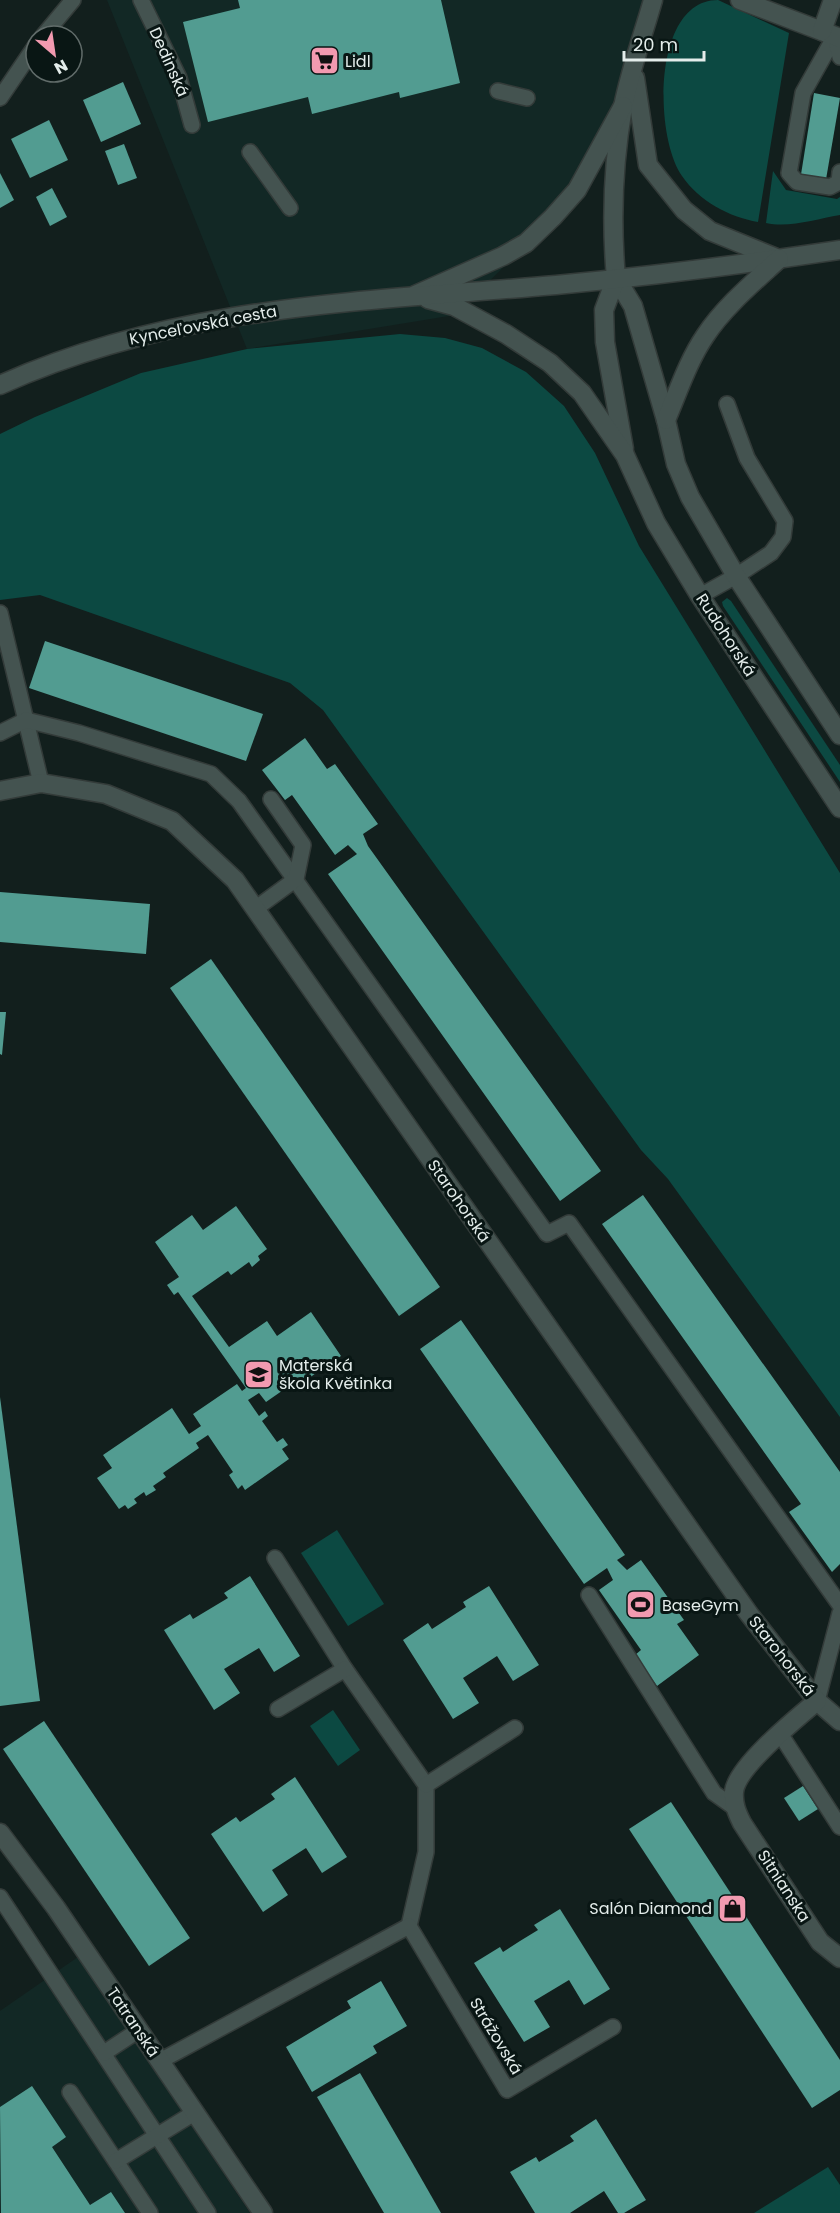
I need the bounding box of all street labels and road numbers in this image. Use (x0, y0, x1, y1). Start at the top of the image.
street label: Dedinská (144, 24, 194, 100)
street label: Kynceľovská cesta (127, 299, 279, 351)
street label: Rudohorská (691, 589, 761, 681)
street label: Starohorská (422, 1155, 496, 1247)
street label: Starohorská (743, 1611, 821, 1701)
street label: Sitnianska (752, 1845, 816, 1927)
street label: Tatranská (101, 1983, 165, 2061)
street label: Strážovská (464, 1993, 528, 2079)

